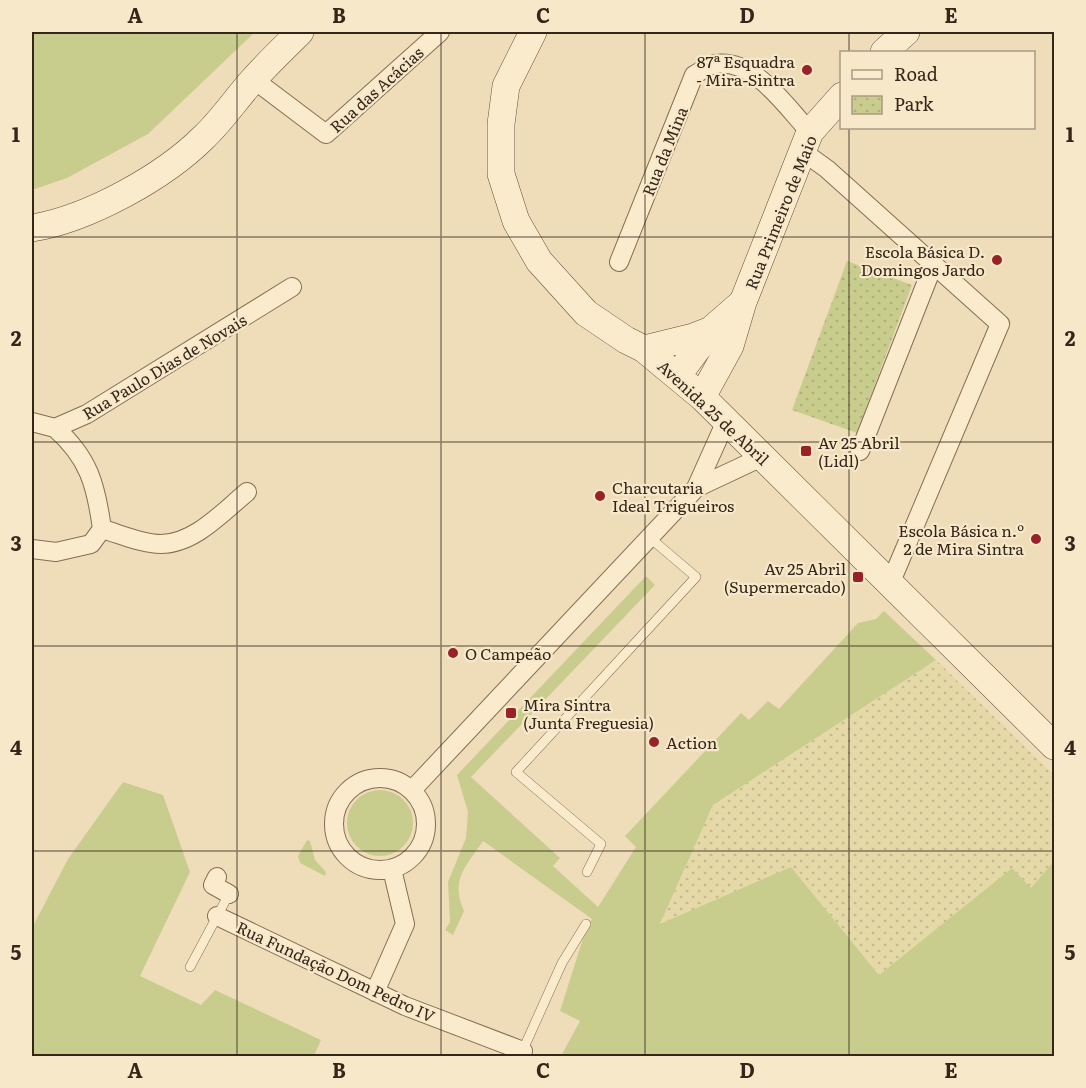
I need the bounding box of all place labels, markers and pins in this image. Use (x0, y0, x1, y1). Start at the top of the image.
place label: 87ª Esquadra - Mira-Sintra (696, 49, 795, 91)
marker: 87ª Esquadra - Mira-Sintra (800, 63, 814, 77)
place label: Escola Básica D. Domingos Jardo (861, 239, 985, 281)
marker: Escola Básica D. Domingos Jardo (990, 253, 1004, 267)
place label: Av 25 Abril (Lidl) (818, 430, 900, 472)
marker: Av 25 Abril (Lidl) (799, 444, 813, 458)
place label: Charcutaria Ideal Trigueiros (612, 475, 734, 517)
marker: Charcutaria Ideal Trigueiros (593, 489, 607, 503)
place label: Escola Básica n.º 2 de Mira Sintra (898, 518, 1024, 560)
marker: Escola Básica n.º 2 de Mira Sintra (1029, 532, 1043, 546)
place label: Av 25 Abril (Supermercado) (724, 556, 846, 598)
marker: Av 25 Abril (Supermercado) (851, 570, 865, 584)
place label: O Campeão (465, 641, 551, 665)
marker: O Campeão (446, 646, 460, 660)
place label: Mira Sintra (Junta Freguesia) (523, 692, 654, 734)
marker: Mira Sintra (Junta Freguesia) (504, 706, 518, 720)
place label: Action (666, 730, 718, 754)
marker: Action (647, 735, 661, 749)

